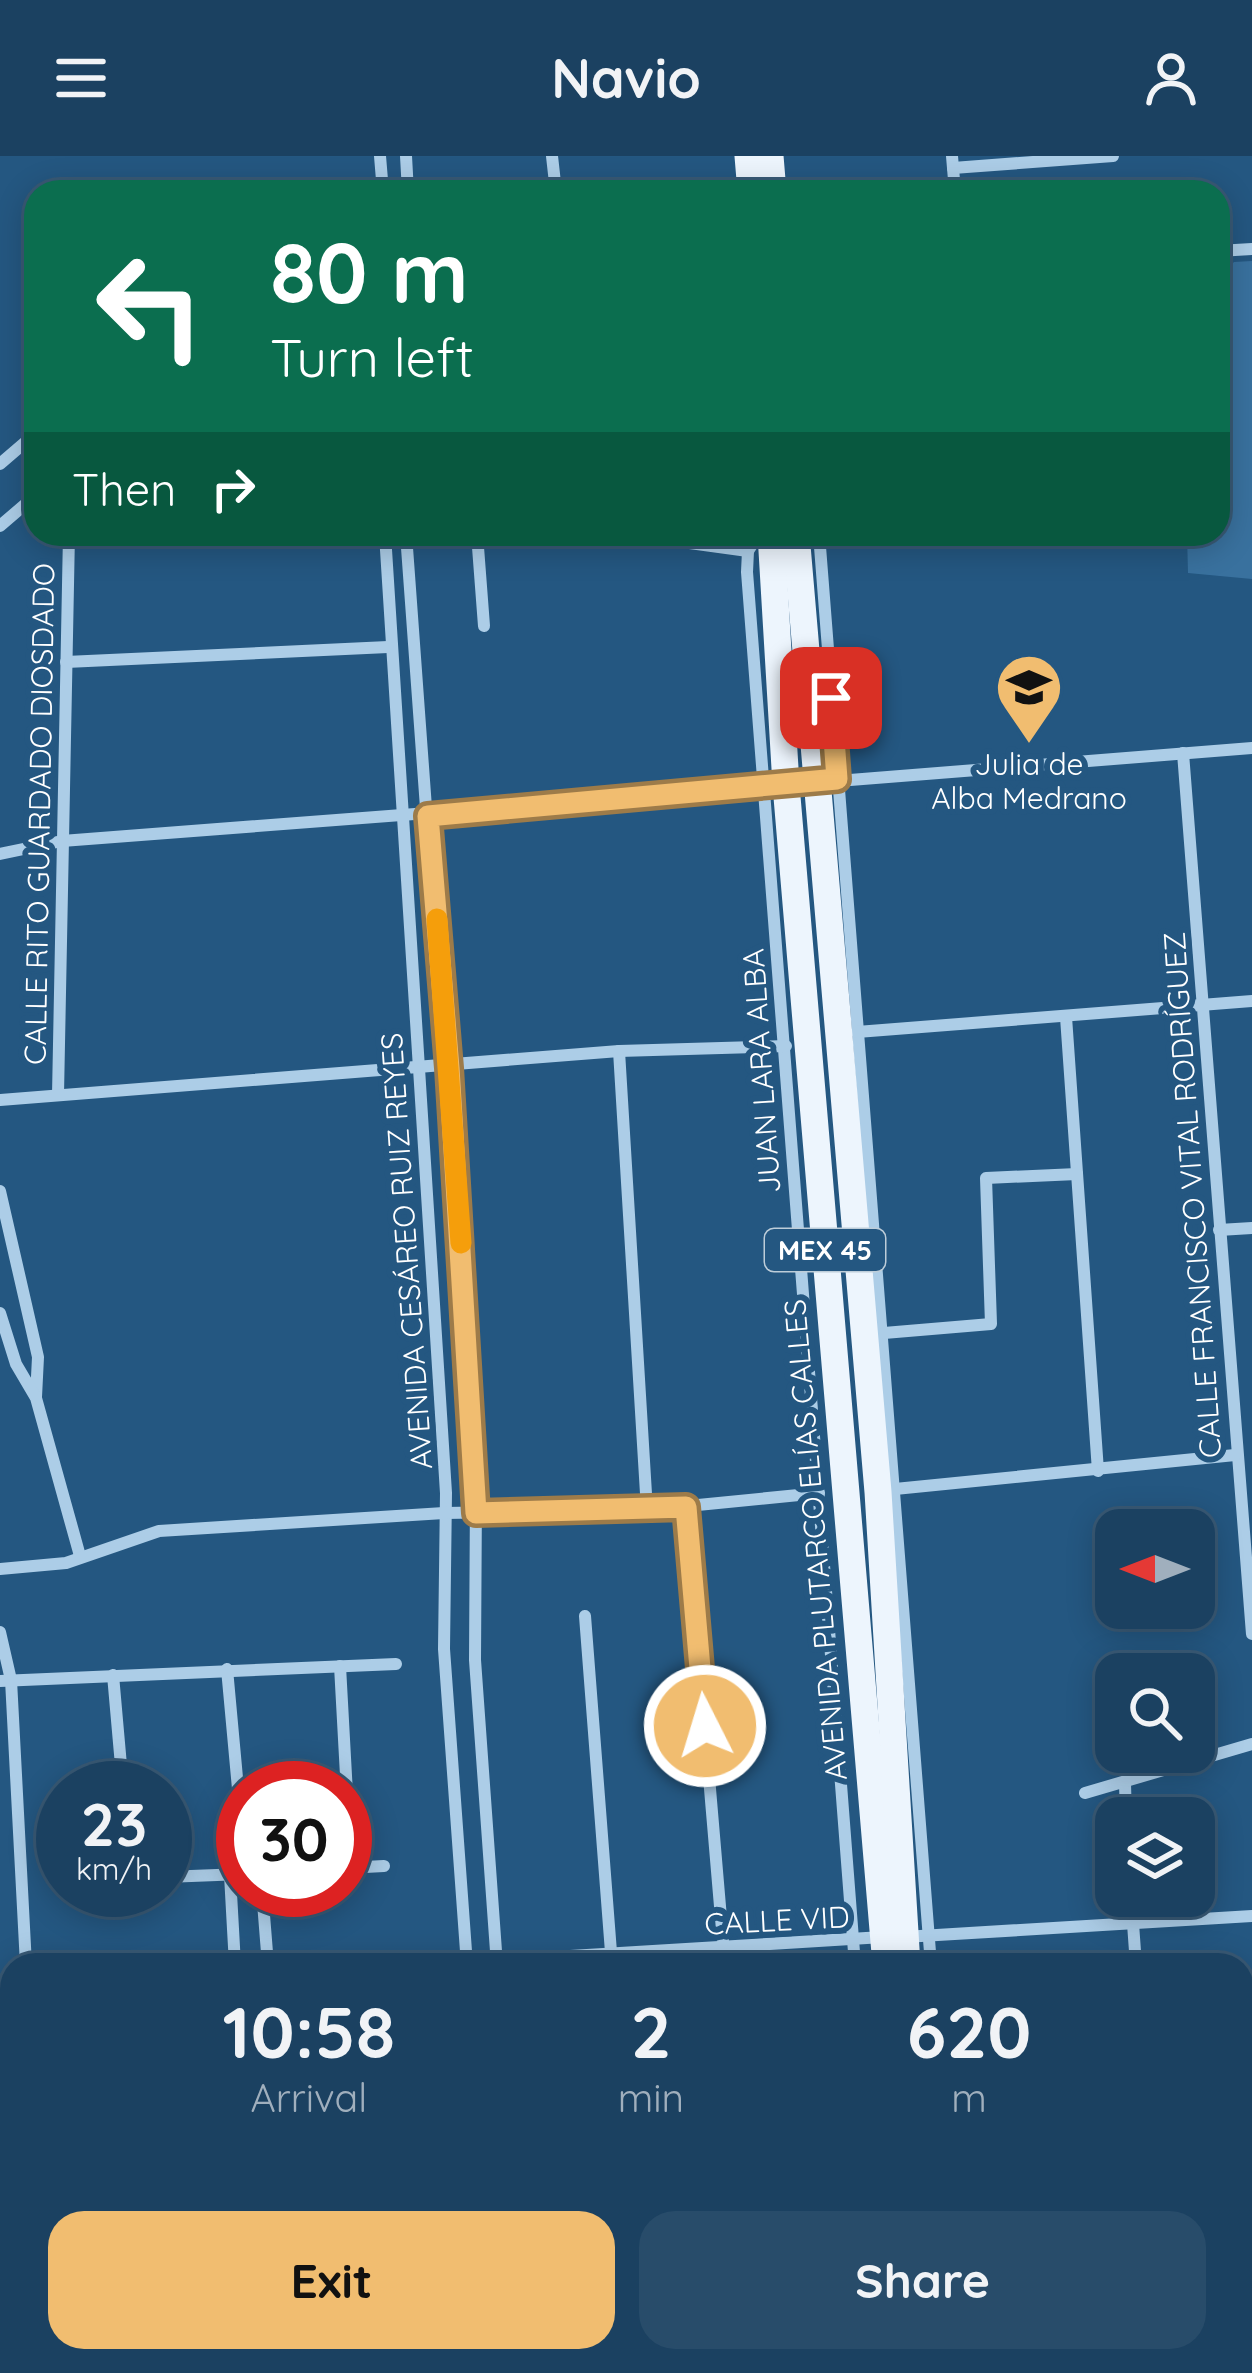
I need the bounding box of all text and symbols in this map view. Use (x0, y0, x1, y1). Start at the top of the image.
text: Navio (551, 44, 701, 112)
icon: menu (48, 45, 114, 111)
icon: person (1138, 45, 1204, 111)
text: 80 m (270, 219, 469, 324)
icon: left (72, 228, 228, 384)
text: Turn left (270, 323, 474, 391)
icon: right (200, 456, 266, 522)
text: Then (72, 461, 176, 517)
street label: CALLE RITO GUARDADO DIOSDADO (16, 563, 62, 1065)
pin (780, 647, 882, 749)
school or university icon: Julia de Alba Medrano (994, 652, 1064, 746)
icon: arrive (798, 665, 864, 731)
place label: Julia de Alba Medrano (931, 745, 1127, 817)
street label: CALLE FRANCISCO VITAL RODRÍGUEZ (1155, 931, 1229, 1459)
street label: JUAN LARA ALBA (733, 947, 789, 1195)
street label: AVENIDA CESÁREO RUIZ REYES (372, 1032, 440, 1470)
road number: MEX 45 (765, 1229, 885, 1271)
street label: AVENIDA PLUTARCO ELÍAS CALLES (775, 1298, 855, 1782)
north arrow (1095, 1509, 1215, 1629)
map controls (1095, 1509, 1215, 1917)
button: search (1095, 1653, 1215, 1773)
position arrow (642, 1663, 768, 1789)
speed limit sign: 30 (216, 1761, 372, 1917)
text: 23 (81, 1786, 147, 1861)
button: layers (1095, 1797, 1215, 1917)
text: km/h (76, 1850, 152, 1888)
street label: CALLE VID (704, 1897, 850, 1943)
text: 10:58 (222, 1986, 395, 2076)
text: 2 (630, 1986, 671, 2076)
text: 620 (907, 1986, 1032, 2076)
text: Arrival (250, 2073, 367, 2122)
text: min (618, 2073, 684, 2122)
text: m (951, 2073, 987, 2122)
button: Exit (48, 2211, 615, 2349)
button: Share (639, 2211, 1206, 2349)

